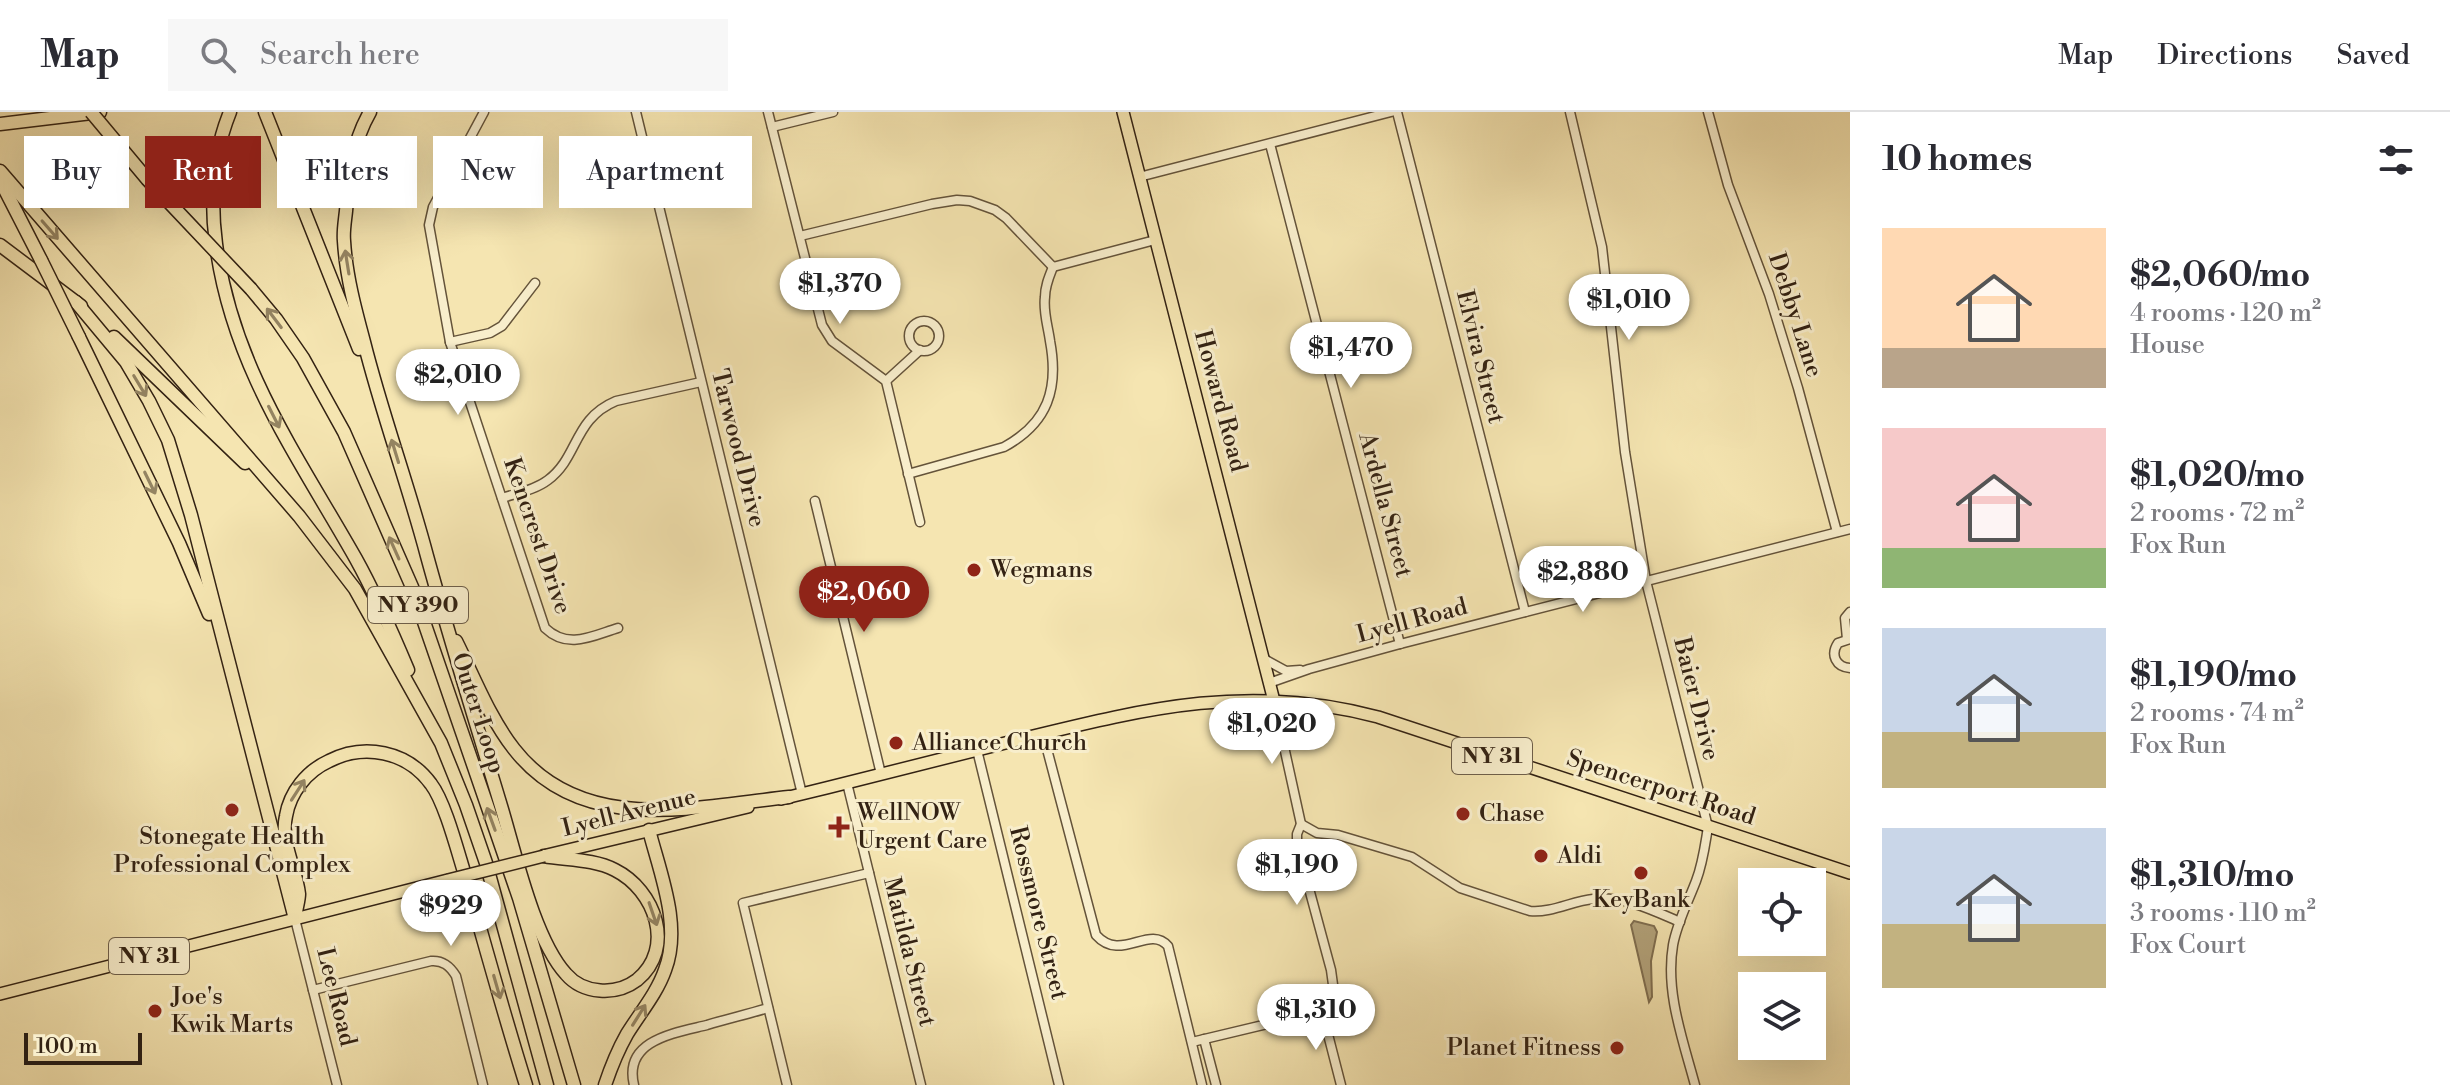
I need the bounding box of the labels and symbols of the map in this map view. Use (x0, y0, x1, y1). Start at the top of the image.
one-way arrow (41, 219, 59, 240)
street label: Debby Lane (1761, 249, 1829, 381)
one-way arrow (339, 250, 354, 275)
pin: $1,370 (775, 258, 905, 326)
pin: $1,010 (1564, 274, 1694, 342)
street label: Elvira Street (1449, 287, 1511, 427)
one-way arrow (266, 308, 283, 329)
pin: $1,470 (1286, 322, 1416, 390)
street label: Howard Road (1187, 327, 1253, 476)
pin: $2,010 (393, 349, 523, 417)
street label: Tarwood Drive (704, 366, 772, 530)
one-way arrow (133, 374, 149, 397)
one-way arrow (266, 405, 282, 429)
street label: Ardella Street (1351, 428, 1419, 581)
one-way arrow (387, 439, 402, 465)
street label: Kencrest Drive (496, 454, 578, 618)
one-way arrow (143, 470, 158, 494)
one-way arrow (386, 536, 401, 560)
pin: $2,880 (1518, 546, 1648, 614)
place label: Wegmans (989, 555, 1093, 585)
marker: Wegmans (965, 561, 983, 579)
pin: $2,060 (799, 566, 929, 634)
road number: NY 390 (368, 587, 468, 623)
street label: Lyell Road (1353, 592, 1471, 650)
street label: Baier Drive (1666, 634, 1726, 764)
street label: Outer Loop (444, 649, 512, 777)
pin: $1,020 (1207, 698, 1337, 766)
place label: Alliance Church (911, 728, 1087, 758)
marker: Alliance Church (887, 734, 905, 752)
road number: NY 31 (1452, 738, 1532, 774)
street label: Spencerport Road (1563, 743, 1760, 833)
one-way arrow (289, 779, 306, 801)
street label: Lyell Avenue (559, 782, 699, 844)
place label: WellNOW Urgent Care (856, 798, 987, 856)
place label: Chase (1479, 799, 1545, 829)
marker: Stonegate Health Professional Complex (223, 801, 241, 819)
marker: Chase (1454, 805, 1472, 823)
one-way arrow (483, 807, 497, 831)
marker: WellNOW Urgent Care (828, 816, 850, 838)
place label: Stonegate Health Professional Complex (114, 822, 351, 880)
street label: Rossmore Street (1002, 823, 1074, 1003)
pin: $1,190 (1232, 839, 1362, 907)
place label: Aldi (1556, 841, 1602, 871)
marker: Aldi (1532, 847, 1550, 865)
marker: KeyBank (1632, 864, 1650, 882)
street label: Matilda Street (876, 874, 942, 1030)
pin: $929 (404, 880, 498, 948)
place label: KeyBank (1593, 885, 1691, 915)
one-way arrow (646, 901, 661, 926)
road number: NY 31 (109, 938, 189, 974)
street label: Lee Road (309, 945, 363, 1050)
one-way arrow (490, 973, 505, 999)
place label: Joe's Kwik Marts (170, 982, 293, 1040)
pin: $1,310 (1251, 984, 1381, 1052)
marker: Joe's Kwik Marts (146, 1002, 164, 1020)
one-way arrow (632, 1004, 648, 1027)
scale bar (24, 1029, 142, 1065)
place label: Planet Fitness (1446, 1033, 1601, 1063)
marker: Planet Fitness (1608, 1039, 1626, 1057)

